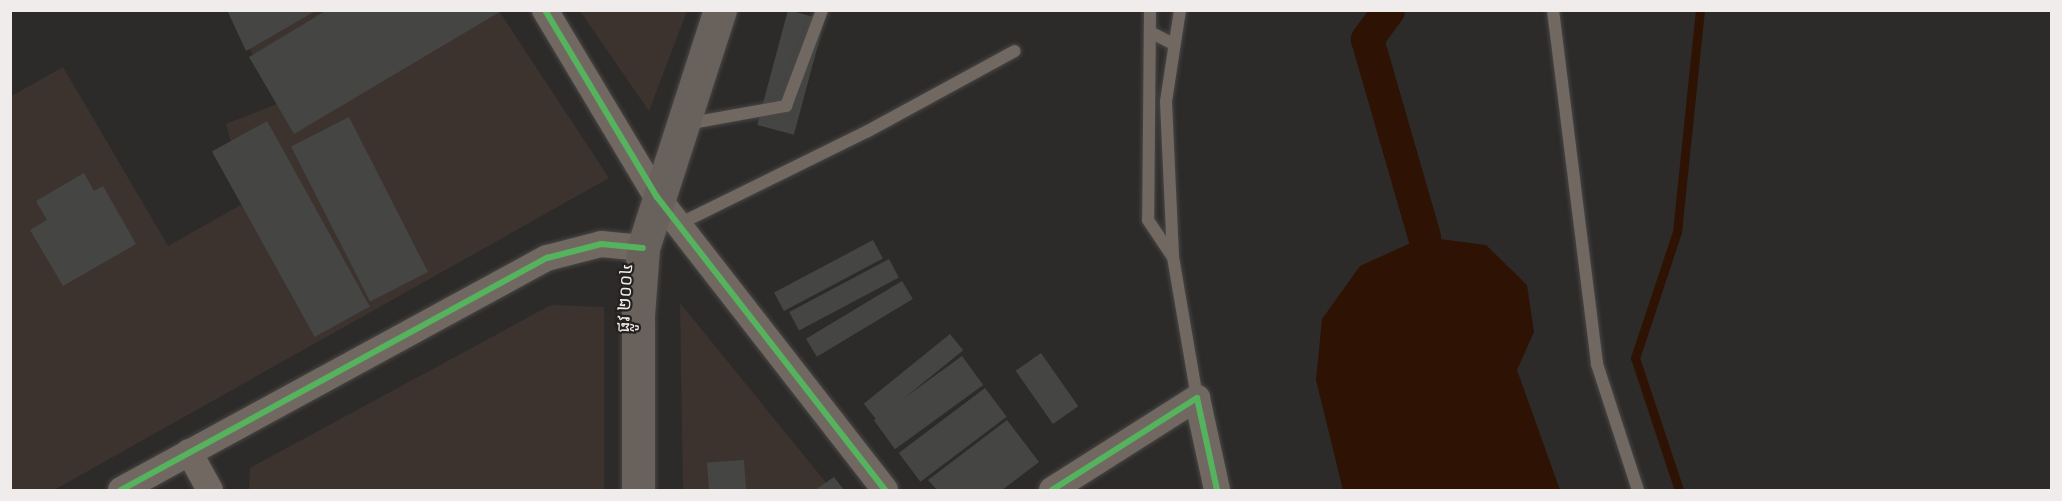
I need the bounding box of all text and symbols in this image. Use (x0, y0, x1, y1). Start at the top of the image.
street label: ផ្លូវ ២០០៤ (612, 263, 638, 333)

